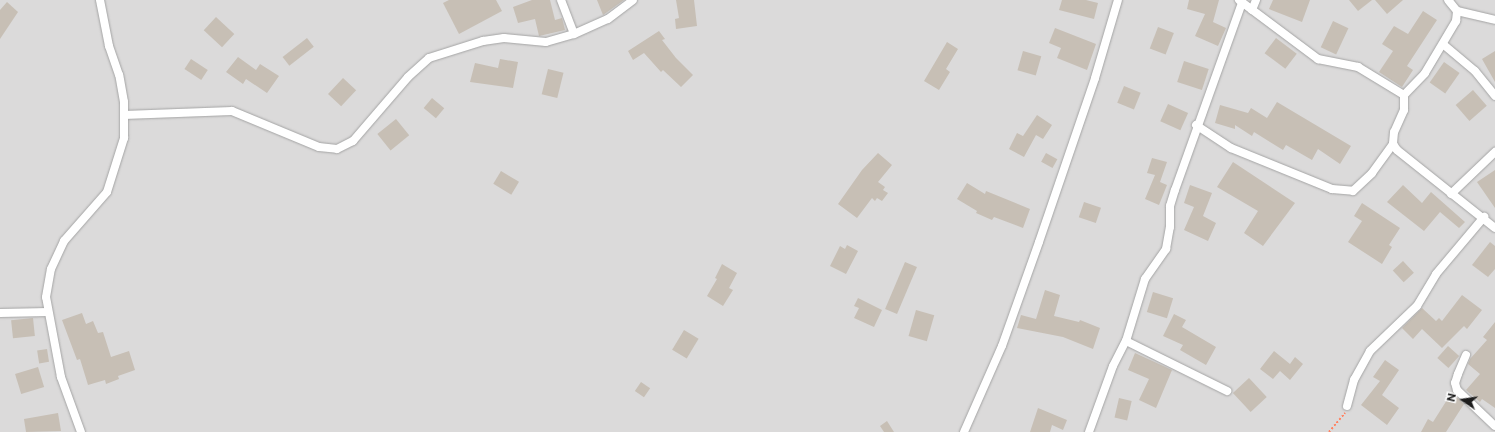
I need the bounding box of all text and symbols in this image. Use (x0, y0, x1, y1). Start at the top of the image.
north arrow (1443, 380, 1483, 420)
text: N (1444, 392, 1458, 403)

